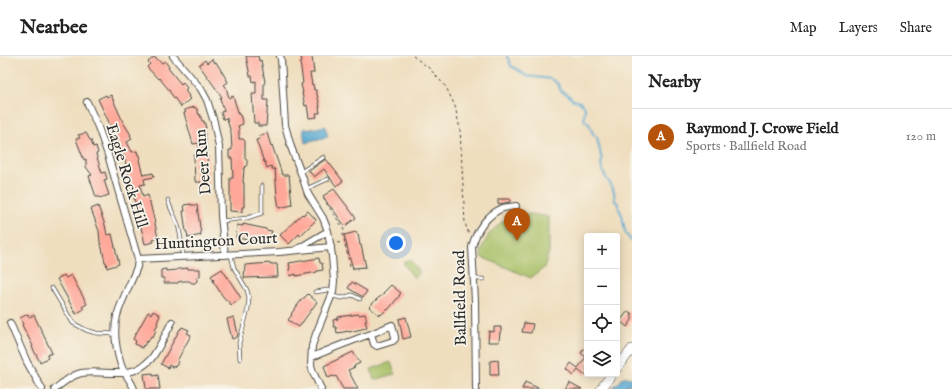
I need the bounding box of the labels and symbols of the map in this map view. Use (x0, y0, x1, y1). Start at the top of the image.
street label: Eagle Rock Hill (101, 121, 152, 231)
street label: Deer Run (191, 128, 217, 196)
pin: A (504, 208, 530, 241)
street label: Huntington Court (154, 229, 278, 255)
your location (386, 233, 406, 253)
street label: Ballfield Road (450, 250, 472, 346)

